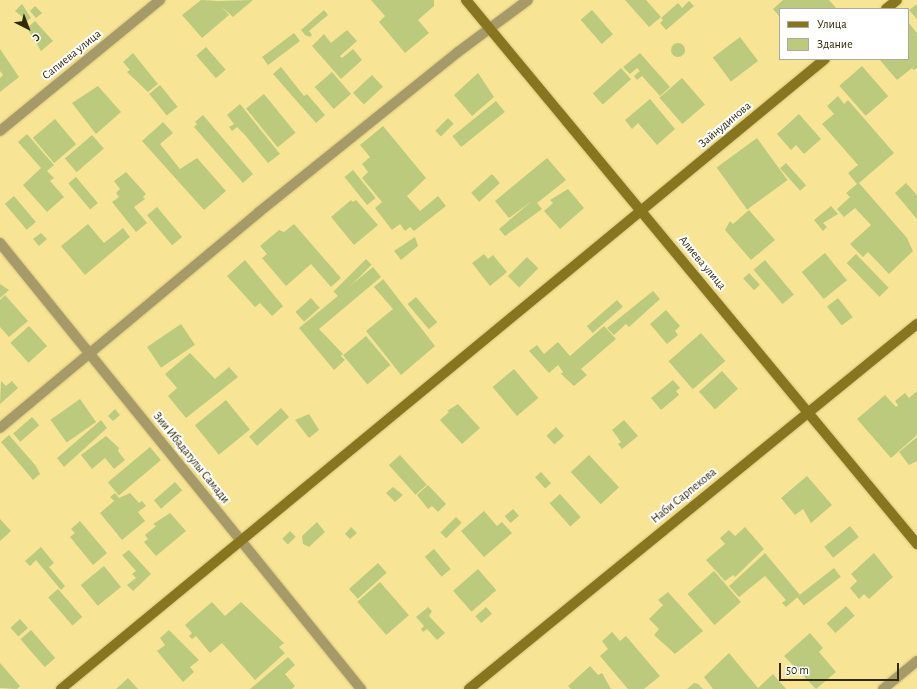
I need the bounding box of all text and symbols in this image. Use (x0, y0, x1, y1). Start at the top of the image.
north arrow (8, 8, 48, 48)
legend (779, 8, 909, 60)
text: Улица (817, 18, 847, 30)
street label: Сапиева улица (40, 27, 104, 83)
text: С (30, 31, 42, 43)
text: Здание (817, 38, 853, 50)
street label: Зайнудинова (696, 99, 754, 151)
street label: Алиева улица (675, 233, 729, 293)
street label: Зии Ибадатулы Самади (150, 409, 232, 507)
street label: Наби Сарпекова (648, 465, 720, 527)
scale bar (781, 655, 901, 681)
text: 50 m (786, 664, 809, 676)

